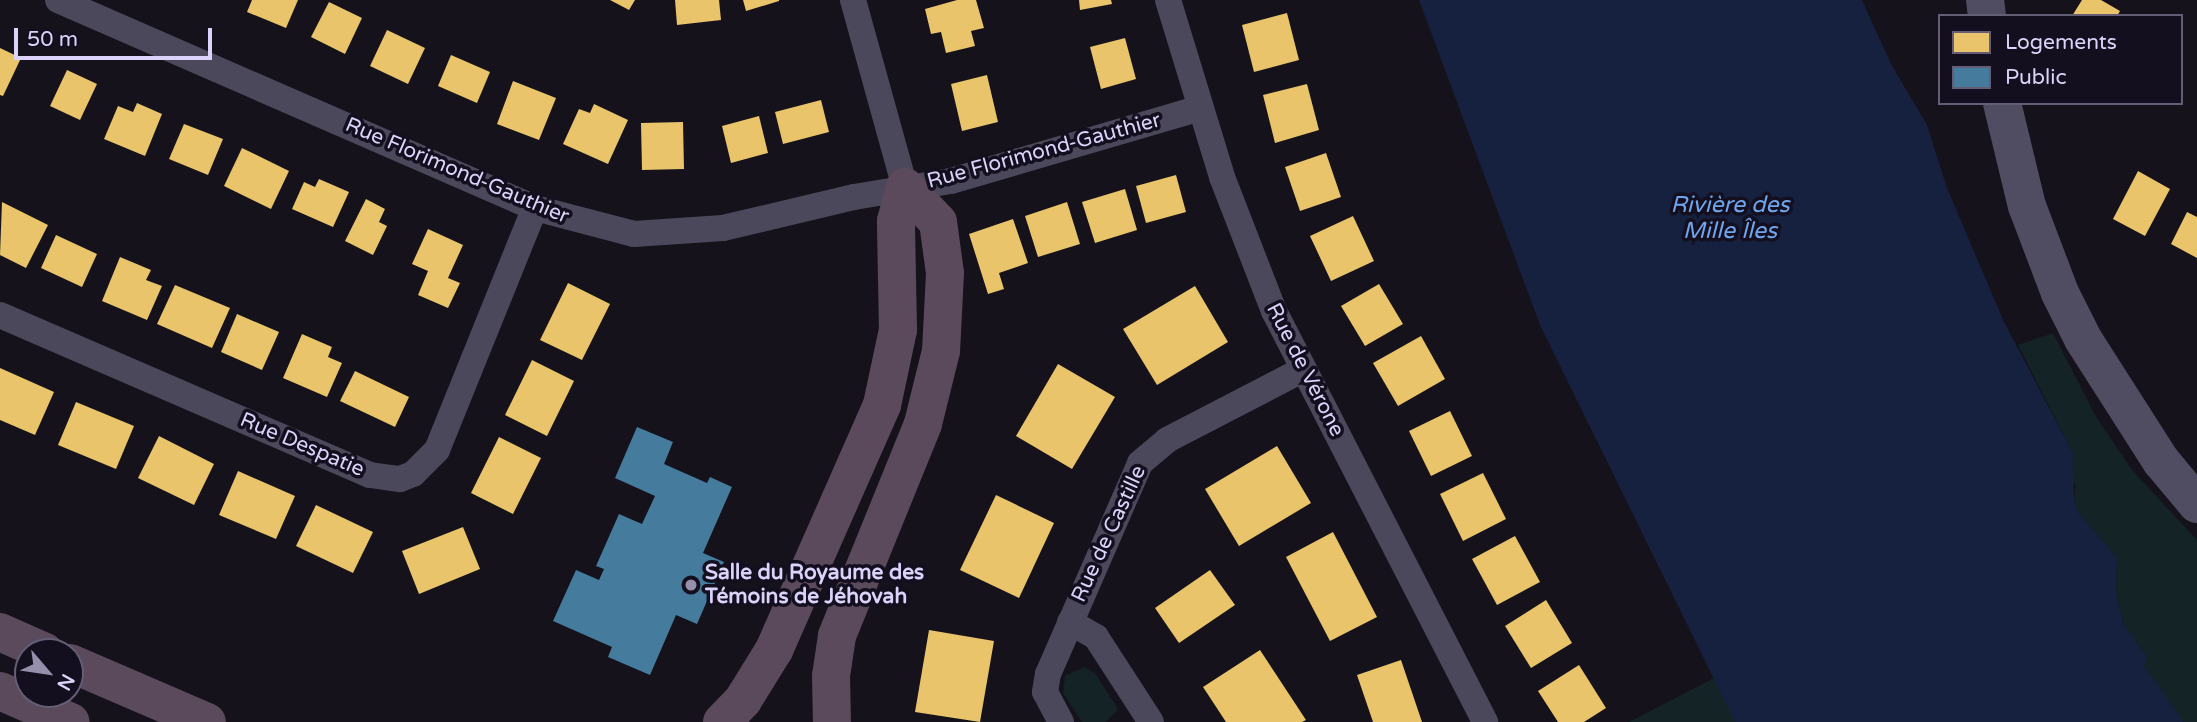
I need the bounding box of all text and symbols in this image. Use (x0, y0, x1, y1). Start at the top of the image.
scale bar (18, 14, 215, 58)
legend (1938, 14, 2183, 105)
text: 50 m (27, 27, 78, 52)
text: Logements (2005, 30, 2117, 55)
text: Public (2005, 65, 2067, 90)
street label: Rue Florimond-Gauthier (924, 108, 1164, 194)
street label: Rue Florimond-Gauthier (341, 112, 573, 230)
water label: Rivière des Mille Îles (1670, 191, 1790, 245)
street label: Rue de Vérone (1261, 299, 1349, 441)
street label: Rue Despatie (236, 408, 368, 482)
street label: Rue de Castille (1066, 462, 1152, 606)
place label: Salle du Royaume des Témoins de Jéhovah (705, 560, 924, 610)
marker: Salle du Royaume des Témoins de Jéhovah (683, 577, 699, 593)
north arrow (14, 638, 84, 708)
text: N (52, 670, 79, 694)

